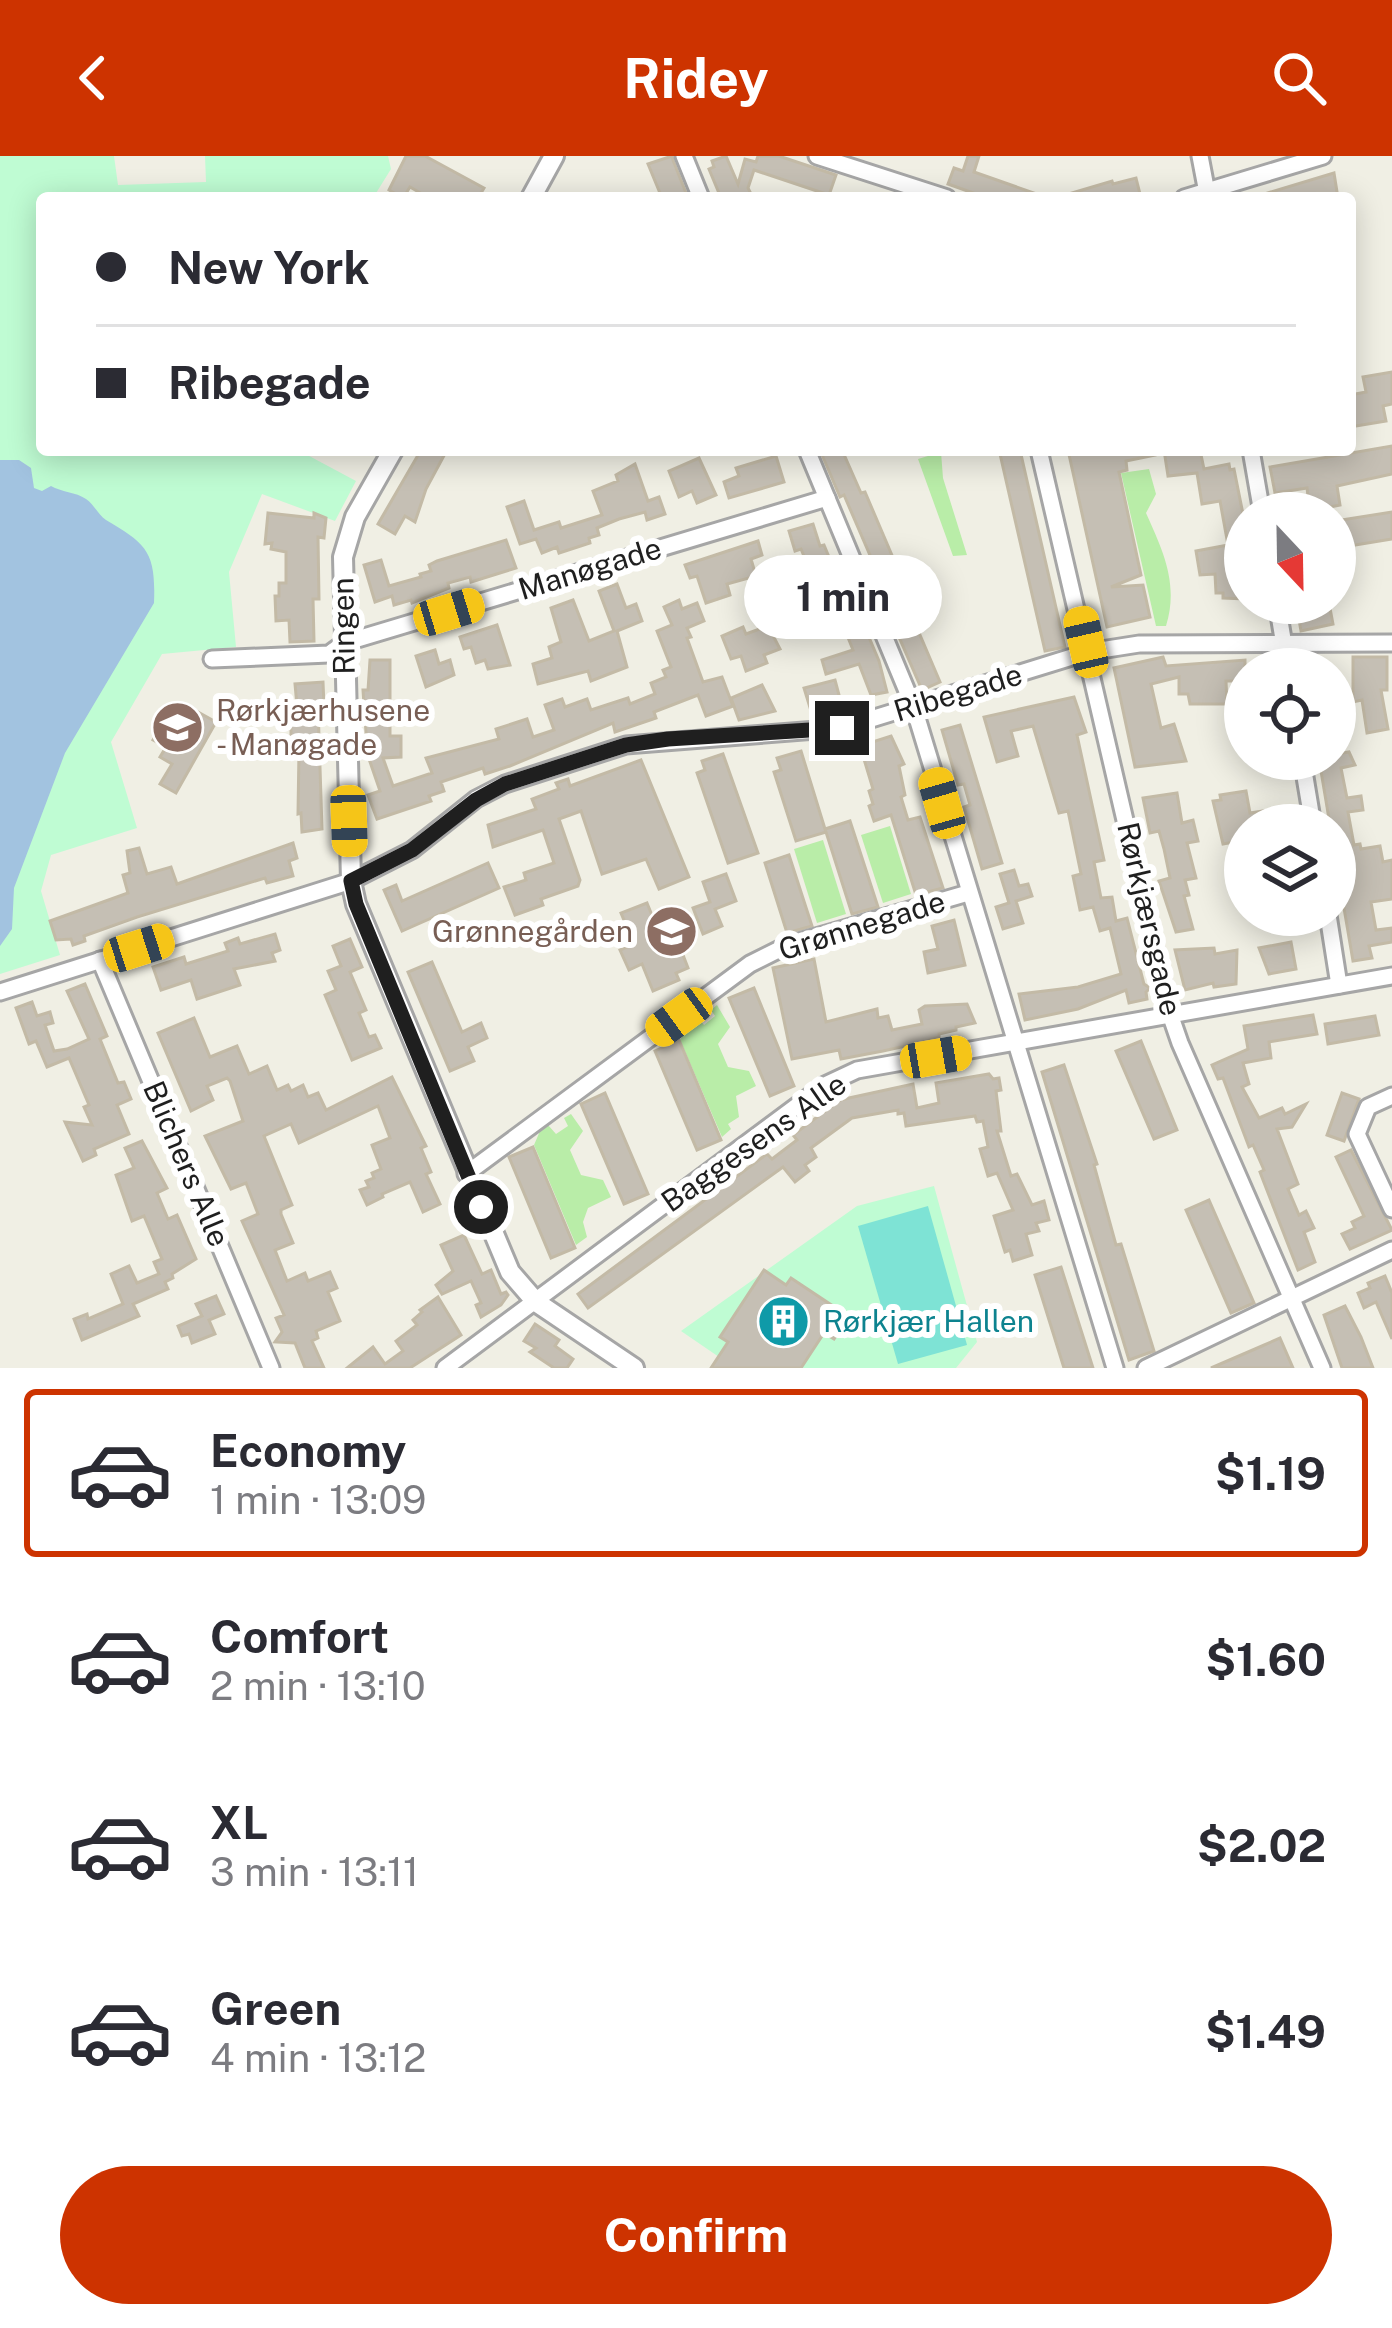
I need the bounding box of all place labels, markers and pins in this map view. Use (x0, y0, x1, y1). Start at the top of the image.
place label: Rørkjærhusene - Manøgade (216, 692, 430, 762)
school or university icon: Rørkjærhusene - Manøgade (149, 700, 205, 756)
school or university icon: Grønnegården (644, 904, 700, 960)
place label: Grønnegården (432, 913, 633, 949)
building icon: Rørkjær Hallen (756, 1294, 812, 1350)
place label: Rørkjær Hallen (823, 1303, 1034, 1339)

